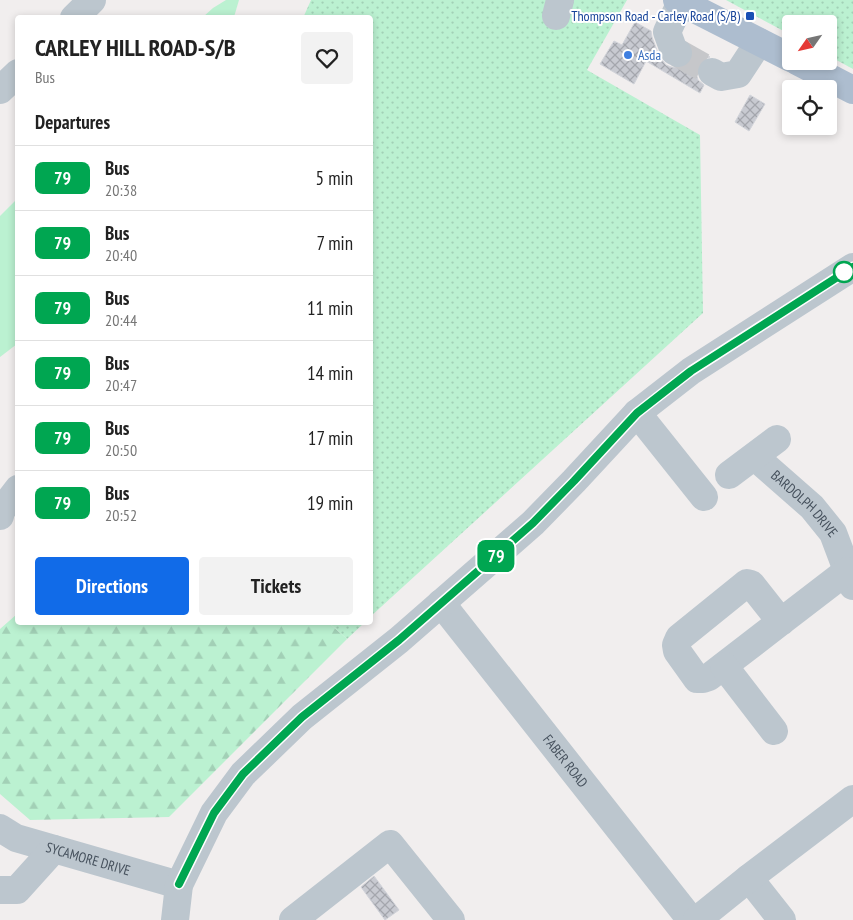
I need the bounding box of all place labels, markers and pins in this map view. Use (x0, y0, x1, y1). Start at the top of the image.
place label: Thompson Road - Carley Road (S/B) (571, 7, 741, 25)
marker: Thompson Road - Carley Road (S/B) (744, 10, 756, 22)
place label: Asda (638, 46, 661, 64)
marker: Asda (622, 49, 634, 61)
unlabelled marker (833, 261, 853, 283)

